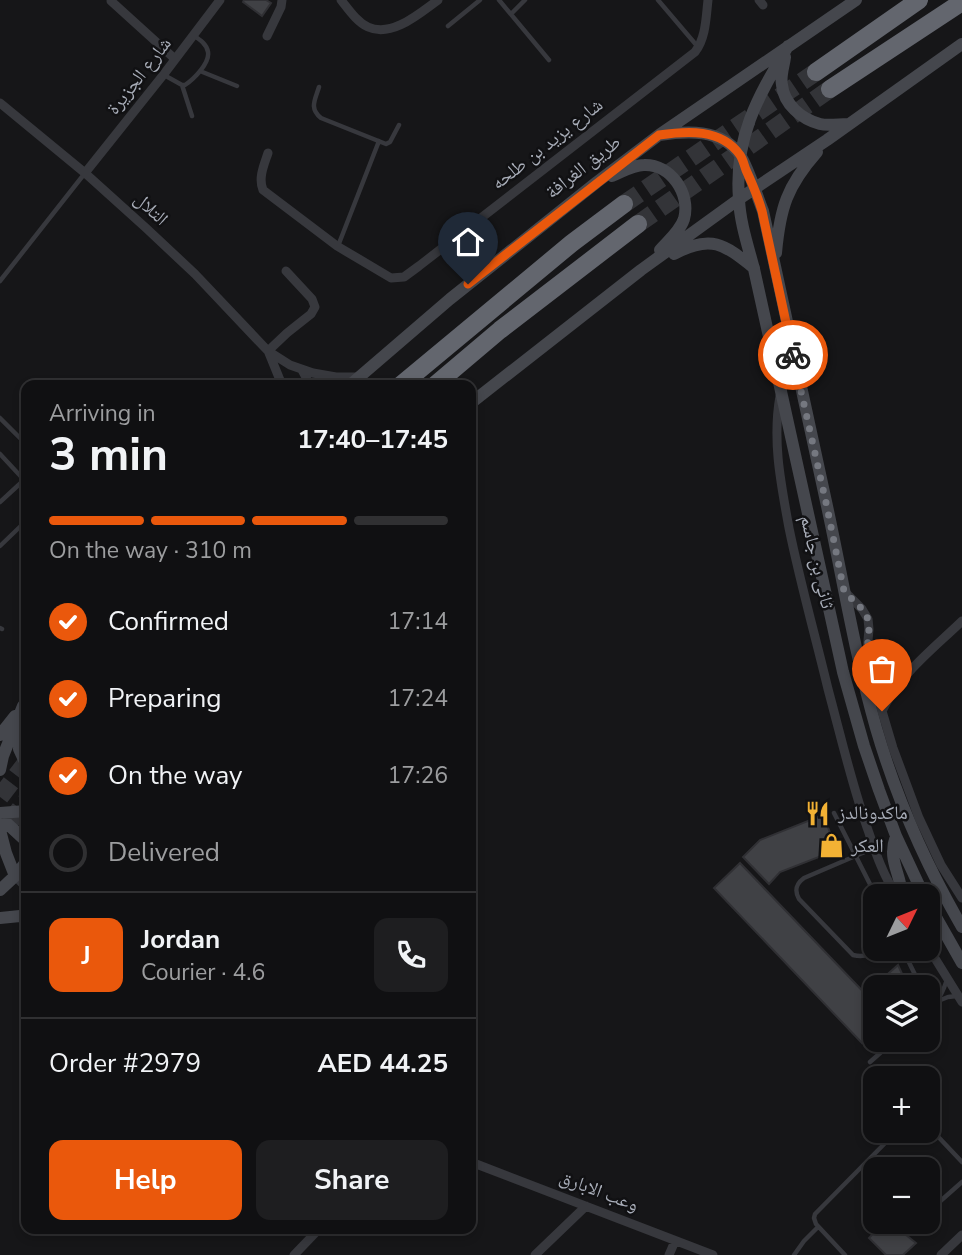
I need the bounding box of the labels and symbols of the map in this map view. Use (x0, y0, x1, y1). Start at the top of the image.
street label: شارع الجزيرة (100, 32, 178, 120)
street label: شارع يزيد بن طلحه (486, 92, 608, 196)
street label: طريق الغرافة (540, 129, 626, 205)
street label: التلال (128, 186, 174, 232)
pin (438, 212, 498, 284)
courier (758, 320, 828, 390)
street label: ثانى بن جاسم (794, 513, 840, 611)
pin (852, 639, 912, 711)
restaurant icon: ماكدونالدز (804, 799, 832, 827)
place label: ماكدونالدز (837, 800, 908, 826)
shop icon: العكر (817, 832, 845, 860)
place label: العكر (850, 833, 884, 859)
north arrow (863, 884, 940, 961)
street label: وعب الابارق (556, 1164, 642, 1218)

